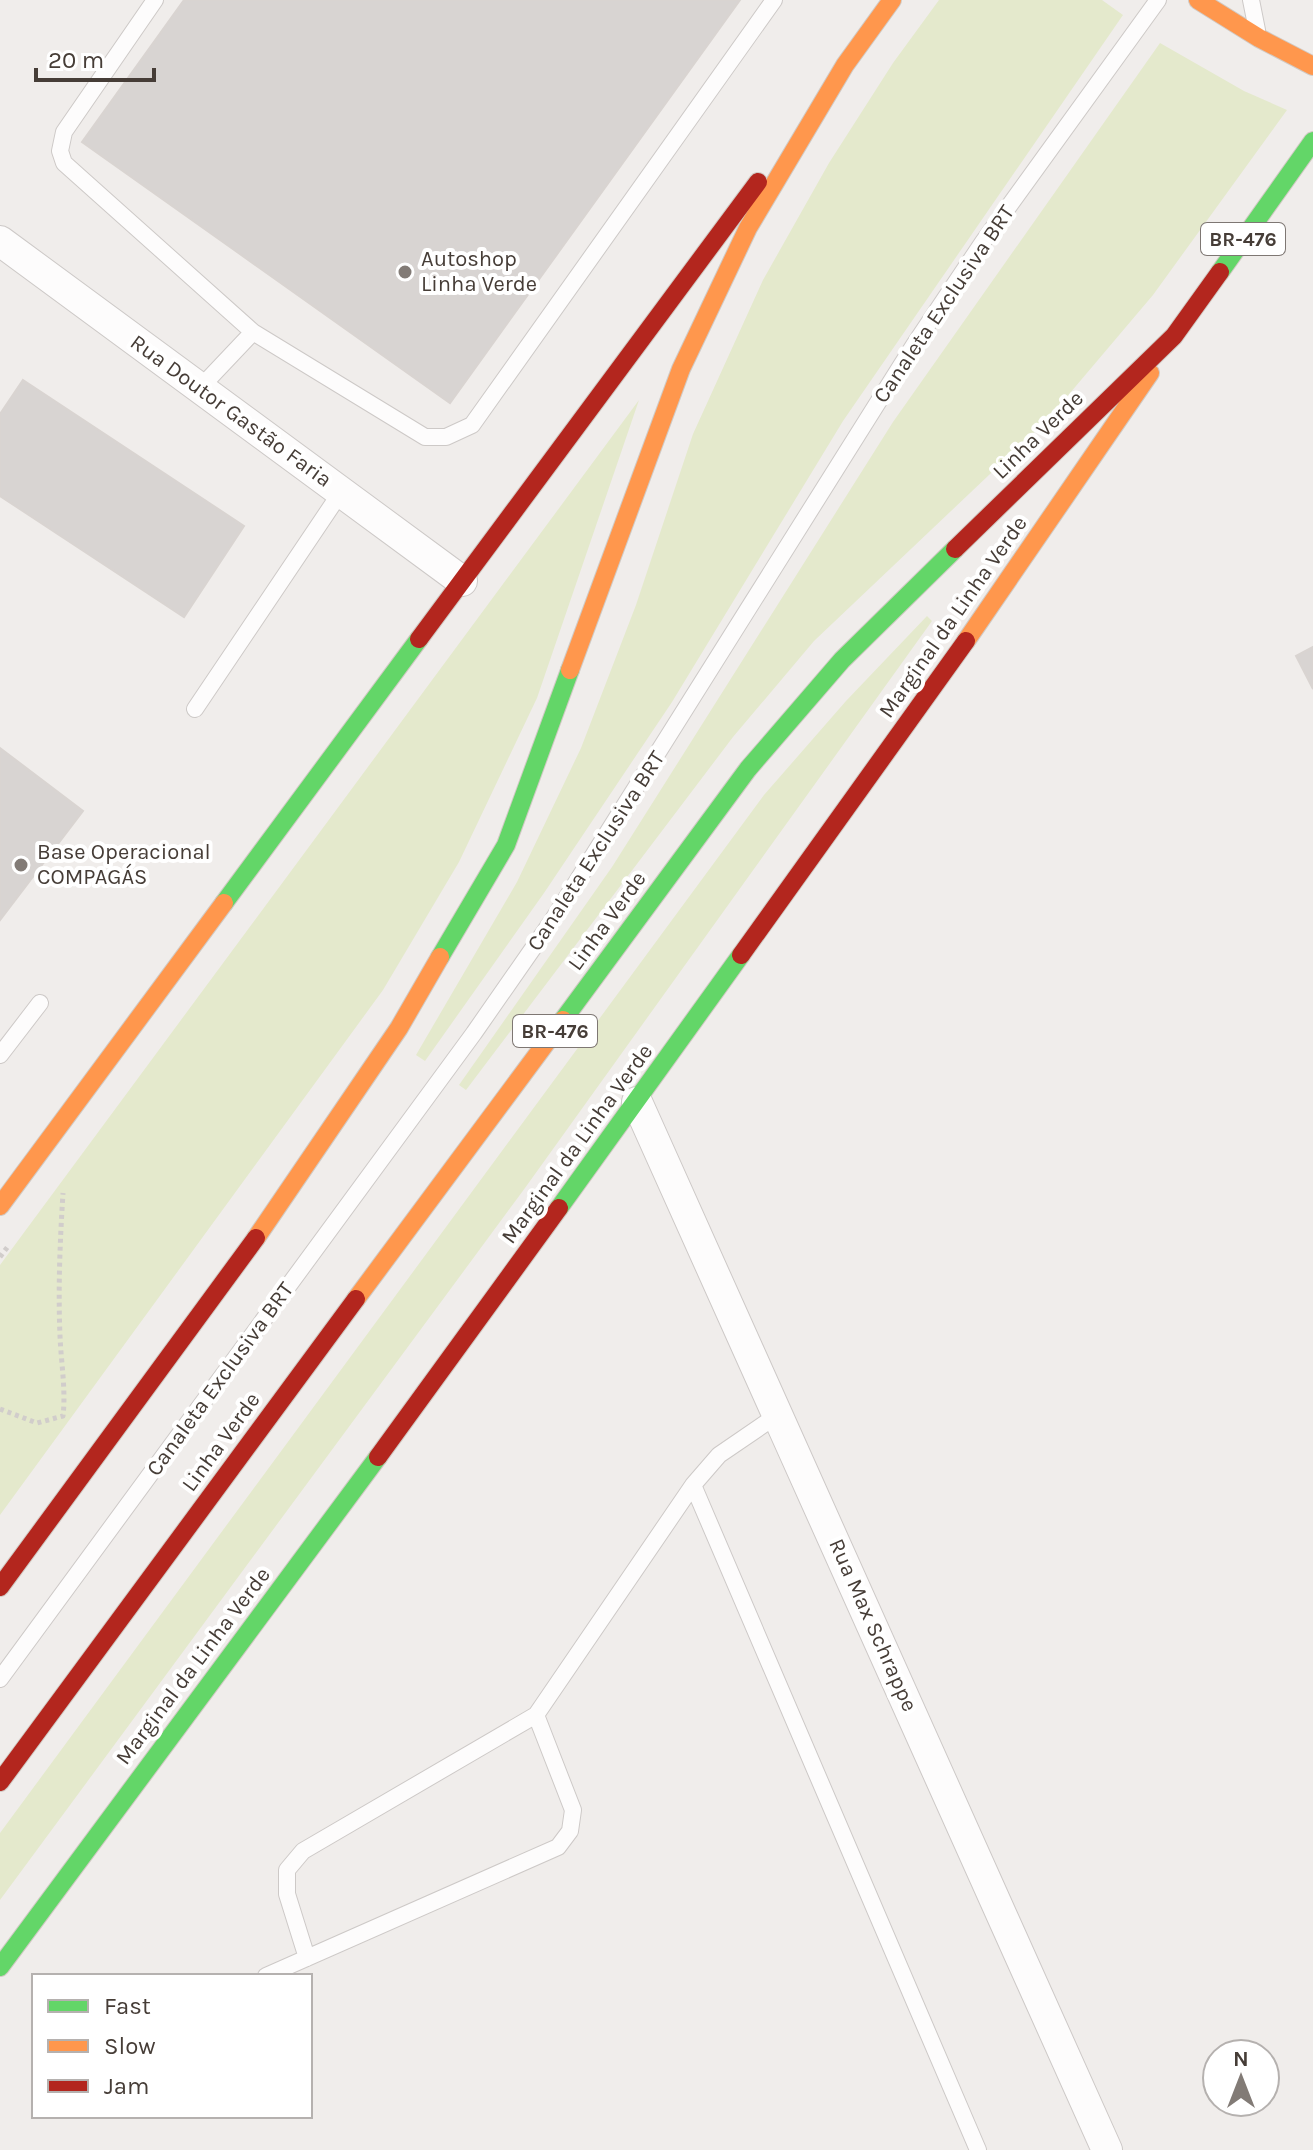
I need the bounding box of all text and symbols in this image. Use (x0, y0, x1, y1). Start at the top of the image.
scale bar (36, 32, 154, 82)
text: 20 m (48, 46, 104, 74)
street label: Canaleta Exclusiva BRT (868, 200, 1020, 408)
road number: BR-476 (1201, 223, 1285, 255)
place label: Autoshop Linha Verde (421, 246, 537, 297)
marker: Autoshop Linha Verde (396, 263, 414, 281)
street label: Rua Doutor Gastão Faria (125, 329, 337, 493)
street label: Linha Verde (987, 385, 1089, 485)
street label: Marginal da Linha Verde (873, 511, 1033, 723)
street label: Canaleta Exclusiva BRT (522, 746, 670, 956)
place label: Base Operacional COMPAGÁS (37, 839, 211, 890)
marker: Base Operacional COMPAGÁS (12, 856, 30, 874)
street label: Linha Verde (562, 866, 652, 976)
road number: BR-476 (513, 1015, 597, 1047)
street label: Marginal da Linha Verde (496, 1039, 658, 1249)
street label: Canaleta Exclusiva BRT (141, 1277, 299, 1481)
street label: Linha Verde (176, 1387, 266, 1497)
street label: Rua Max Schrappe (823, 1535, 923, 1715)
street label: Marginal da Linha Verde (110, 1562, 276, 1770)
legend (32, 1974, 312, 2118)
text: Fast (104, 1992, 151, 2020)
text: Slow (104, 2032, 156, 2060)
north arrow (1201, 2038, 1281, 2118)
text: N (1233, 2046, 1249, 2072)
text: Jam (104, 2072, 149, 2100)

